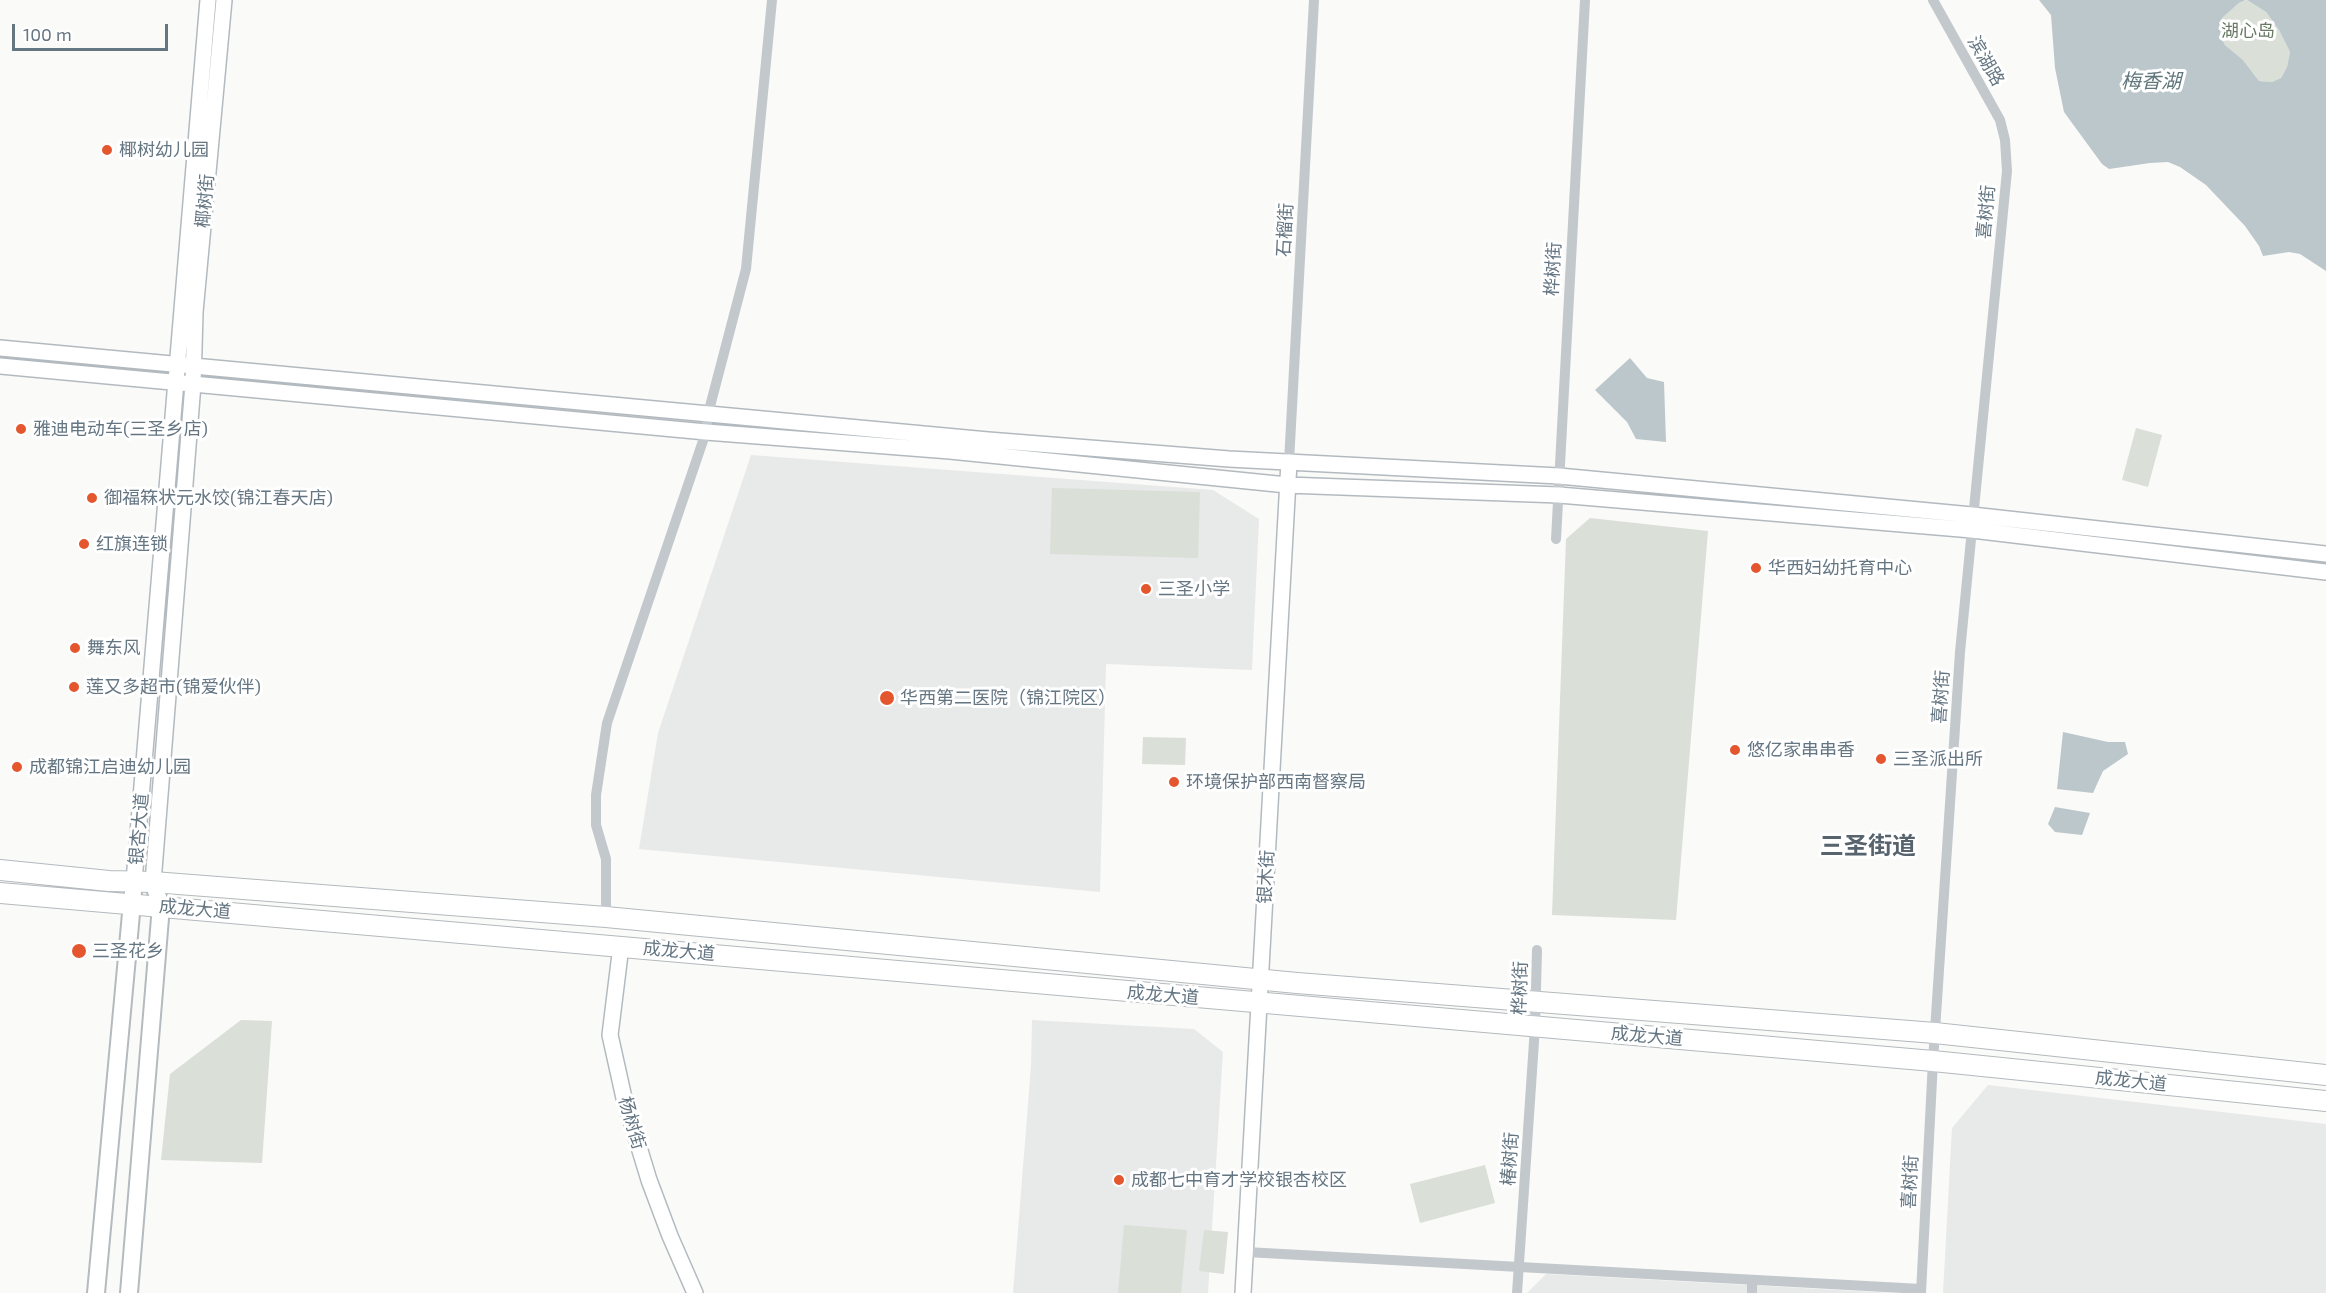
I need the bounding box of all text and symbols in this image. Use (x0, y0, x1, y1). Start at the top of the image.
scale bar (15, 12, 171, 50)
park label: 湖心岛 (2221, 20, 2275, 42)
text: 100 m (23, 23, 72, 45)
street label: 滨湖路 (1963, 32, 2009, 90)
water label: 梅香湖 (2121, 69, 2181, 93)
place label: 椰树幼儿园 (119, 139, 209, 161)
marker: 椰树幼儿园 (100, 143, 114, 157)
street label: 椰树街 (192, 173, 218, 229)
street label: 喜树街 (1973, 184, 1999, 240)
street label: 石榴街 (1273, 202, 1297, 258)
street label: 桦树街 (1541, 241, 1565, 297)
place label: 雅迪电动车(三圣乡店) (33, 418, 208, 440)
marker: 雅迪电动车(三圣乡店) (14, 422, 28, 436)
place label: 御福箖状元水饺(锦江春天店) (104, 487, 333, 509)
marker: 御福箖状元水饺(锦江春天店) (85, 491, 99, 505)
place label: 红旗连锁 (96, 533, 168, 555)
marker: 红旗连锁 (77, 537, 91, 551)
place label: 华西妇幼托育中心 (1768, 557, 1912, 579)
marker: 华西妇幼托育中心 (1749, 561, 1763, 575)
place label: 三圣小学 (1158, 578, 1230, 600)
marker: 三圣小学 (1139, 582, 1153, 596)
place label: 舞东风 (87, 637, 141, 659)
marker: 舞东风 (68, 641, 82, 655)
street label: 喜树街 (1928, 669, 1954, 725)
place label: 莲又多超市(锦爱伙伴) (86, 676, 261, 698)
marker: 莲又多超市(锦爱伙伴) (67, 680, 81, 694)
place label: 华西第二医院（锦江院区） (900, 687, 1116, 709)
marker: 华西第二医院（锦江院区） (878, 689, 896, 707)
place label: 悠亿家串串香 (1747, 739, 1855, 761)
marker: 悠亿家串串香 (1728, 743, 1742, 757)
place label: 三圣派出所 (1893, 748, 1983, 770)
marker: 三圣派出所 (1874, 752, 1888, 766)
place label: 成都锦江启迪幼儿园 (29, 756, 191, 778)
marker: 成都锦江启迪幼儿园 (10, 760, 24, 774)
place label: 环境保护部西南督察局 (1186, 771, 1366, 793)
marker: 环境保护部西南督察局 (1167, 775, 1181, 789)
street label: 银杏大道 (125, 792, 153, 866)
district label: 三圣街道 (1820, 832, 1916, 860)
street label: 银木街 (1254, 849, 1278, 905)
street label: 成龙大道 (158, 895, 232, 923)
street label: 成龙大道 (642, 937, 716, 965)
place label: 三圣花乡 (92, 940, 164, 962)
marker: 三圣花乡 (70, 942, 88, 960)
street label: 桦树街 (1508, 961, 1532, 1015)
street label: 成龙大道 (1126, 981, 1200, 1009)
street label: 成龙大道 (1610, 1022, 1684, 1050)
street label: 成龙大道 (2094, 1066, 2168, 1096)
street label: 杨树街 (614, 1094, 650, 1152)
street label: 椿树街 (1497, 1131, 1523, 1187)
street label: 喜树街 (1898, 1154, 1922, 1210)
place label: 成都七中育才学校银杏校区 (1131, 1169, 1347, 1191)
marker: 成都七中育才学校银杏校区 (1112, 1173, 1126, 1187)

